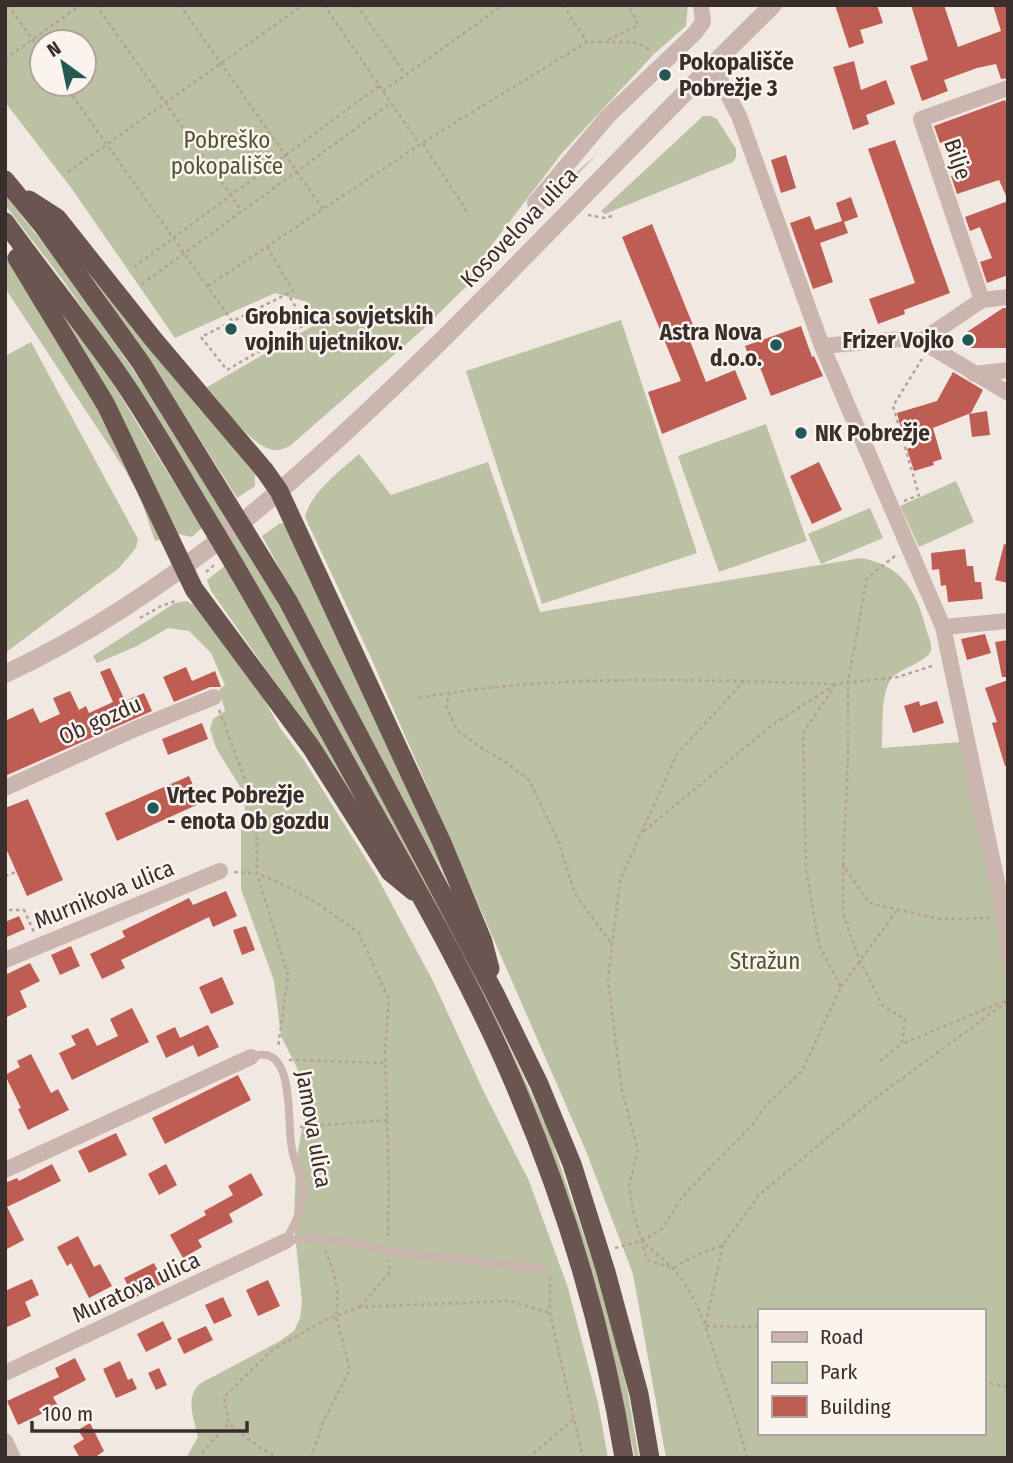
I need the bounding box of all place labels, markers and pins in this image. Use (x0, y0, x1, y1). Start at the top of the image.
place label: Pokopališče Pobrežje 3 (679, 48, 794, 102)
marker: Pokopališče Pobrežje 3 (657, 67, 673, 83)
place label: Grobnica sovjetskih vojnih ujetnikov. (244, 302, 434, 356)
place label: Astra Nova d.o.o. (659, 318, 762, 372)
marker: Grobnica sovjetskih vojnih ujetnikov. (223, 321, 239, 337)
place label: Frizer Vojko (843, 326, 954, 354)
marker: Frizer Vojko (960, 332, 976, 348)
marker: Astra Nova d.o.o. (768, 337, 784, 353)
place label: NK Pobrežje (815, 419, 930, 447)
marker: NK Pobrežje (793, 425, 809, 441)
place label: Vrtec Pobrežje - enota Ob gozdu (166, 781, 329, 835)
marker: Vrtec Pobrežje - enota Ob gozdu (145, 800, 161, 816)

